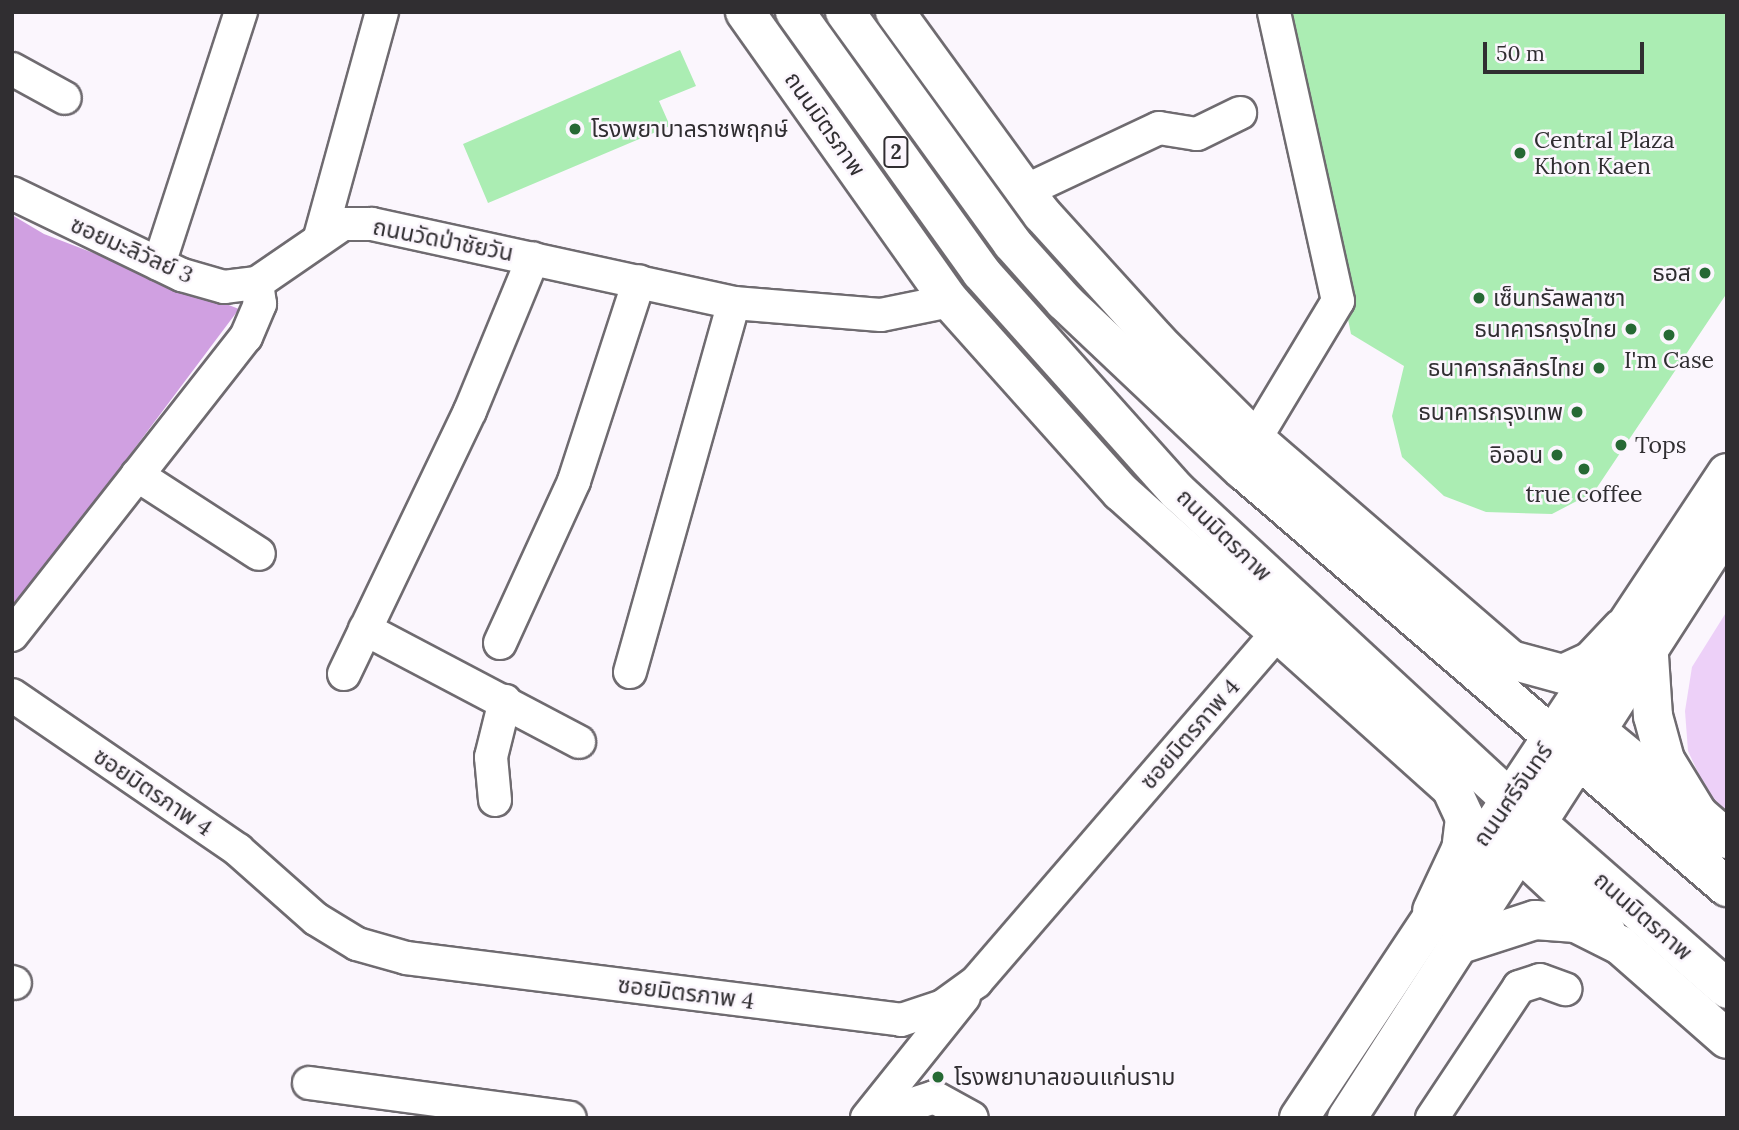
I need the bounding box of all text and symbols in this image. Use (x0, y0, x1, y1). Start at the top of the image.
scale bar (1487, 28, 1648, 72)
text: 50 m (1496, 40, 1545, 67)
street label: ถนนมิตรภาพ (779, 66, 871, 182)
place label: โรงพยาบาลราชพฤกษ์ (591, 115, 788, 143)
marker: โรงพยาบาลราชพฤกษ์ (565, 119, 585, 139)
place label: Central Plaza Khon Kaen (1534, 126, 1675, 180)
road number: 2 (882, 134, 910, 170)
marker: Central Plaza Khon Kaen (1512, 145, 1528, 161)
street label: ซอยมะลิวัลย์ 3 (66, 211, 198, 289)
street label: ถนนวัดป่าชัยวัน (370, 213, 516, 267)
place label: ธอส (1652, 259, 1691, 287)
marker: ธอส (1697, 265, 1713, 281)
place label: เซ็นทรัลพลาซา (1493, 284, 1625, 312)
marker: เซ็นทรัลพลาซา (1471, 290, 1487, 306)
place label: ธนาคารกรุงไทย (1474, 315, 1617, 343)
marker: ธนาคารกรุงไทย (1623, 321, 1639, 337)
marker: I'm Case (1661, 327, 1677, 343)
place label: I'm Case (1624, 346, 1714, 374)
place label: ธนาคารกสิกรไทย (1428, 354, 1585, 382)
marker: ธนาคารกสิกรไทย (1591, 360, 1607, 376)
place label: ธนาคารกรุงเทพ (1418, 398, 1563, 426)
marker: ธนาคารกรุงเทพ (1569, 404, 1585, 420)
place label: Tops (1635, 431, 1686, 459)
marker: Tops (1613, 437, 1629, 453)
place label: อิออน (1489, 441, 1543, 469)
marker: อิออน (1549, 447, 1565, 463)
marker: true coffee (1576, 461, 1592, 477)
place label: true coffee (1525, 480, 1643, 508)
street label: ถนนมิตรภาพ (1171, 483, 1277, 587)
street label: ซอยมิตรภาพ 4 (1135, 673, 1245, 795)
street label: ถนนศรีจันทร์ (1467, 738, 1559, 852)
street label: ซอยมิตรภาพ 4 (88, 742, 218, 842)
street label: ถนนมิตรภาพ (1588, 866, 1698, 966)
street label: ซอยมิตรภาพ 4 (616, 971, 756, 1015)
place label: โรงพยาบาลขอนแก่นราม (954, 1063, 1175, 1091)
marker: โรงพยาบาลขอนแก่นราม (928, 1067, 948, 1087)

